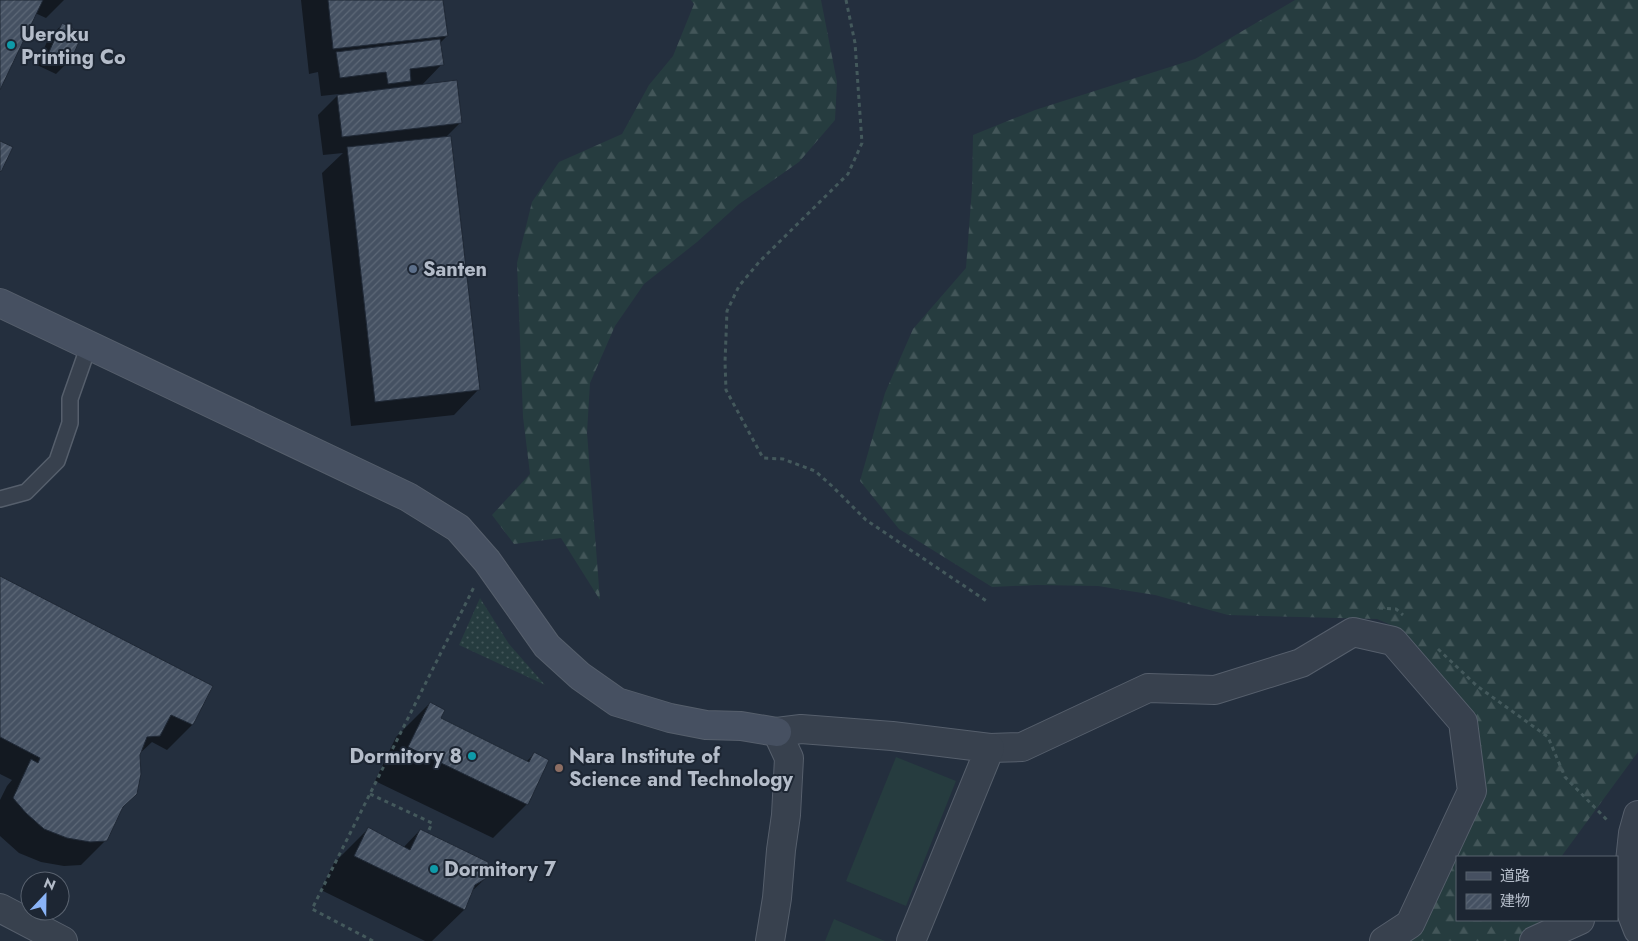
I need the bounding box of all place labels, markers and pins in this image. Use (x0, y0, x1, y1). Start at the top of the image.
place label: Ueroku Printing Co (21, 20, 126, 72)
marker: Ueroku Printing Co (5, 39, 17, 51)
place label: Santen (423, 255, 487, 284)
marker: Santen (407, 263, 419, 275)
place label: Dormitory 8 (349, 742, 462, 771)
place label: Nara Institute of Science and Technology (569, 742, 793, 794)
marker: Dormitory 8 (466, 750, 478, 762)
marker: Nara Institute of Science and Technology (553, 762, 565, 774)
place label: Dormitory 7 (444, 855, 557, 884)
marker: Dormitory 7 (428, 863, 440, 875)

